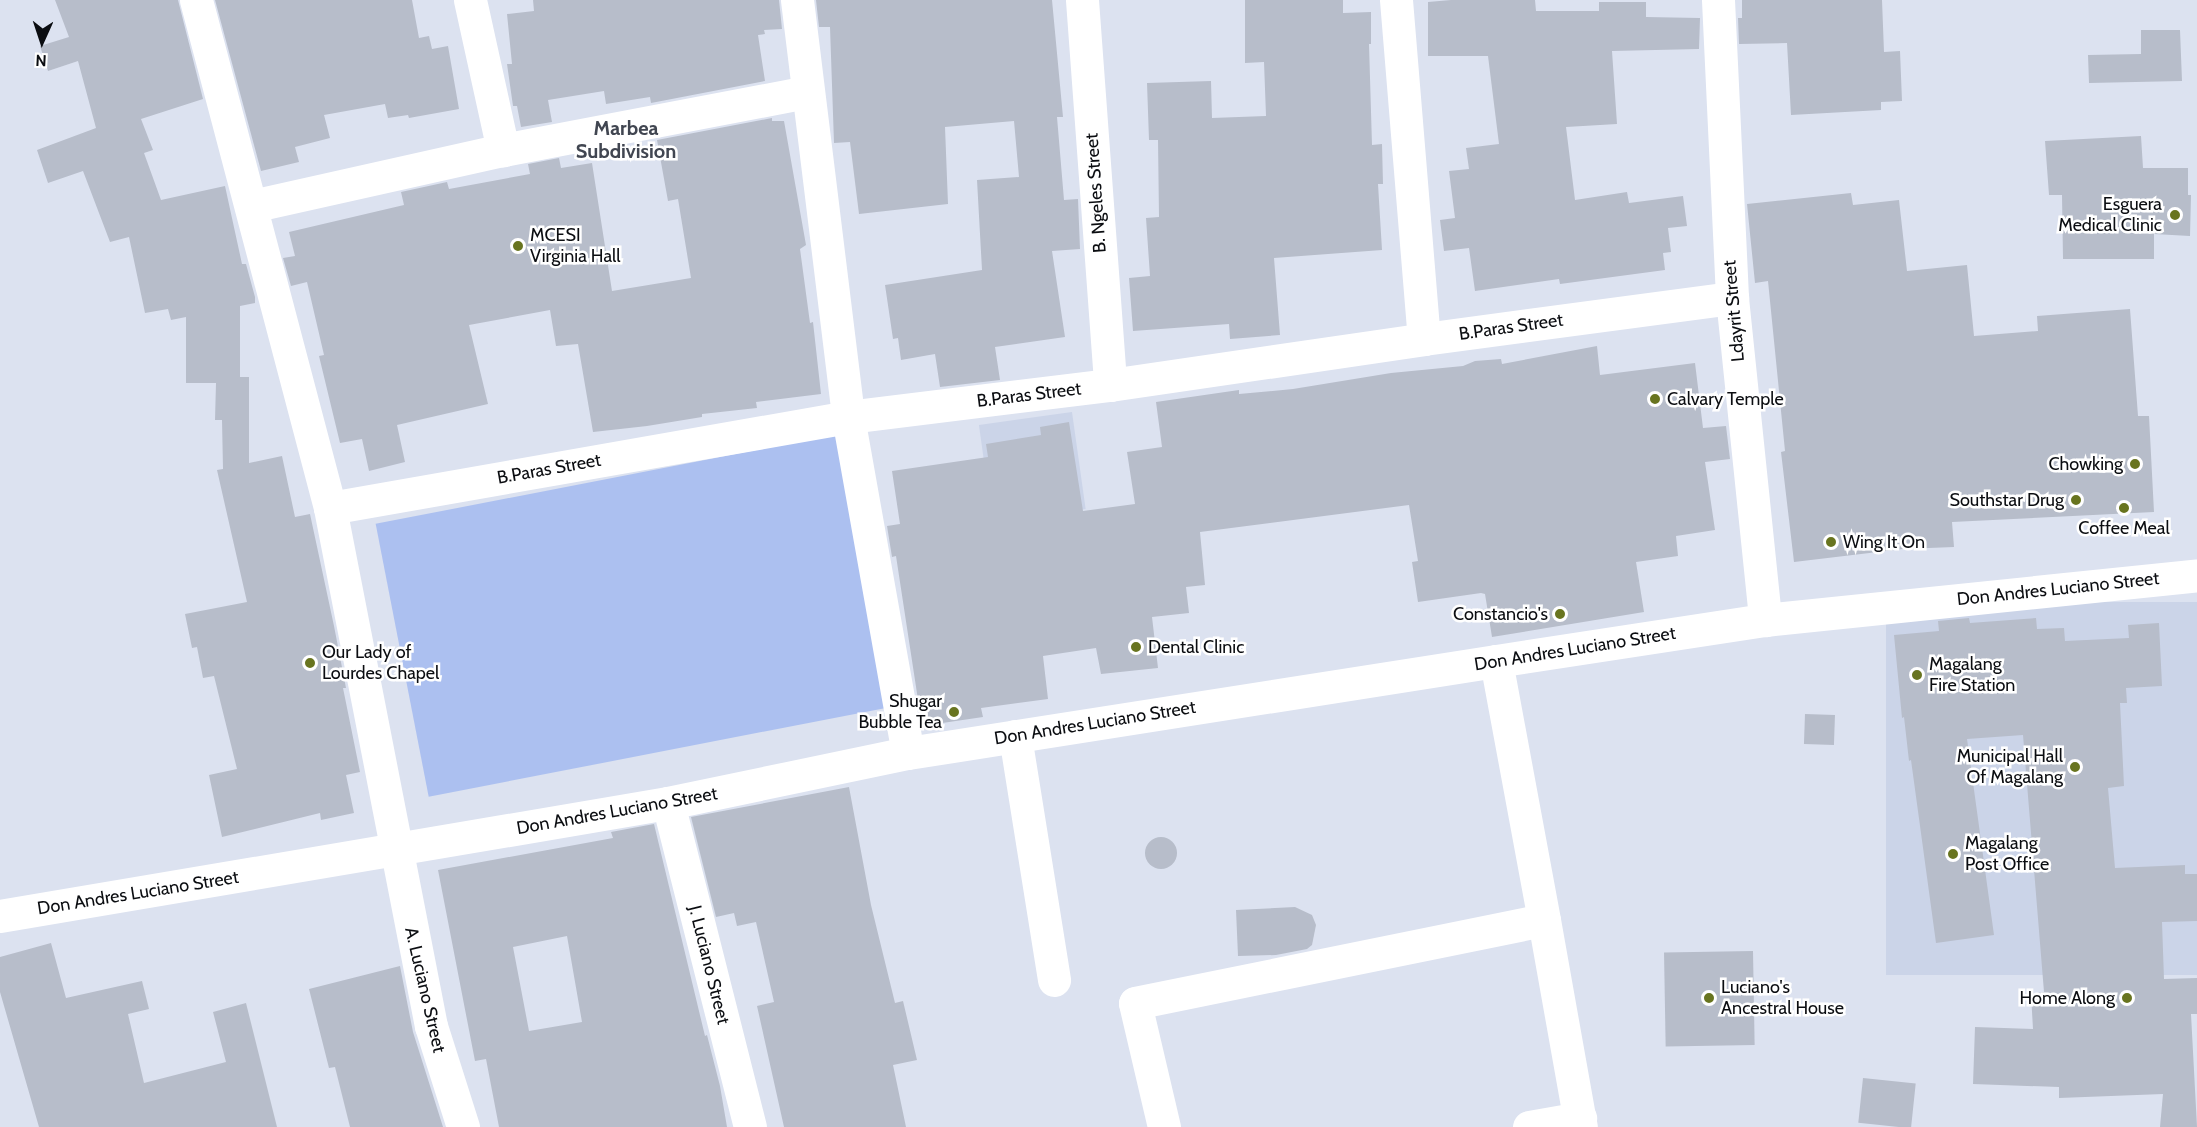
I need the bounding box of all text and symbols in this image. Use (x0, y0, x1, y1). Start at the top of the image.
north arrow (12, 12, 72, 72)
text: N (35, 51, 47, 70)
district label: Marbea Subdivision (576, 116, 676, 163)
street label: B. Ngeles Street (1081, 132, 1111, 254)
place label: Esguera Medical Clinic (2058, 194, 2162, 236)
marker: Esguera Medical Clinic (2166, 206, 2184, 224)
place label: MCESI Virginia Hall (530, 225, 621, 268)
marker: MCESI Virginia Hall (511, 239, 525, 253)
street label: Ldayrit Street (1719, 259, 1749, 363)
street label: B.Paras Street (1457, 309, 1565, 345)
street label: B.Paras Street (976, 378, 1082, 412)
place label: Calvary Temple (1667, 388, 1784, 410)
marker: Calvary Temple (1648, 392, 1662, 406)
street label: B.Paras Street (495, 449, 603, 489)
place label: Chowking (2048, 453, 2123, 475)
marker: Chowking (2128, 457, 2142, 471)
place label: Southstar Drug (1949, 489, 2064, 511)
marker: Southstar Drug (2069, 493, 2083, 507)
marker: Coffee Meal (2117, 501, 2131, 515)
place label: Coffee Meal (2078, 517, 2170, 539)
place label: Wing It On (1843, 531, 1925, 553)
marker: Wing It On (1824, 535, 1838, 549)
street label: Don Andres Luciano Street (1956, 568, 2160, 610)
place label: Constancio's (1453, 603, 1548, 625)
marker: Constancio's (1553, 607, 1567, 621)
street label: Don Andres Luciano Street (1473, 622, 1677, 676)
place label: Dental Clinic (1148, 636, 1244, 658)
marker: Dental Clinic (1129, 640, 1143, 654)
place label: Our Lady of Lourdes Chapel (322, 642, 439, 684)
place label: Magalang Fire Station (1929, 654, 2015, 696)
marker: Our Lady of Lourdes Chapel (303, 656, 317, 670)
marker: Magalang Fire Station (1910, 668, 1924, 682)
place label: Shugar Bubble Tea (858, 691, 942, 734)
street label: Don Andres Luciano Street (993, 696, 1197, 750)
marker: Shugar Bubble Tea (947, 705, 961, 719)
place label: Municipal Hall Of Magalang (1957, 746, 2063, 789)
marker: Municipal Hall Of Magalang (2068, 760, 2082, 774)
street label: Don Andres Luciano Street (515, 783, 719, 839)
place label: Magalang Post Office (1965, 833, 2049, 876)
marker: Magalang Post Office (1946, 847, 1960, 861)
street label: Don Andres Luciano Street (36, 866, 240, 920)
street label: J. Luciano Street (684, 903, 734, 1027)
street label: A. Luciano Street (400, 925, 450, 1055)
place label: Luciano's Ancestral House (1721, 977, 1844, 1020)
place label: Home Along (2020, 987, 2115, 1009)
marker: Luciano's Ancestral House (1702, 991, 1716, 1005)
marker: Home Along (2120, 991, 2134, 1005)

